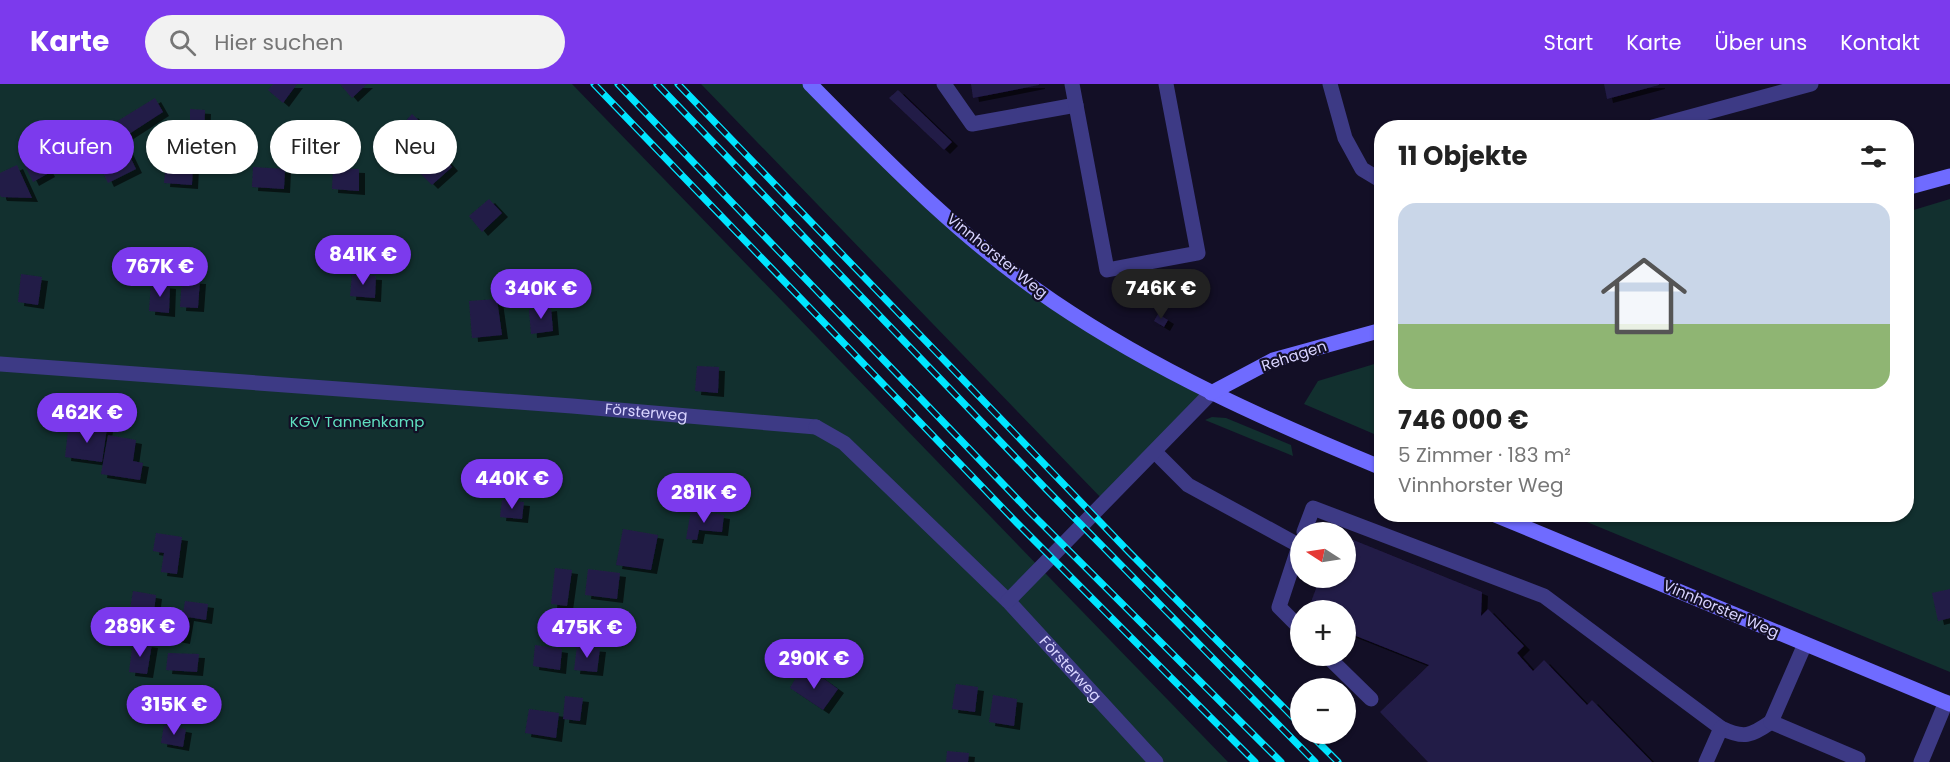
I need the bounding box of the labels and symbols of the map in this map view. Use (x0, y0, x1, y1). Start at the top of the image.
street label: Vinnhorster Weg (942, 208, 1052, 303)
pin: 841K € (314, 235, 412, 286)
pin: 767K € (111, 247, 209, 298)
pin: 340K € (492, 269, 590, 320)
pin: 746K € (1112, 269, 1210, 320)
street label: Rehagen (1259, 335, 1329, 376)
pin: 462K € (38, 393, 136, 444)
street label: Försterweg (604, 398, 688, 426)
park label: KGV Tannenkamp (290, 411, 424, 432)
pin: 440K € (463, 459, 561, 510)
pin: 281K € (655, 473, 753, 524)
north arrow (1290, 522, 1356, 588)
street label: Vinnhorster Weg (1660, 575, 1782, 642)
pin: 289K € (91, 607, 189, 658)
pin: 475K € (538, 608, 636, 659)
street label: Försterweg (1035, 631, 1106, 706)
pin: 290K € (765, 639, 863, 690)
pin: 315K € (125, 685, 223, 736)

